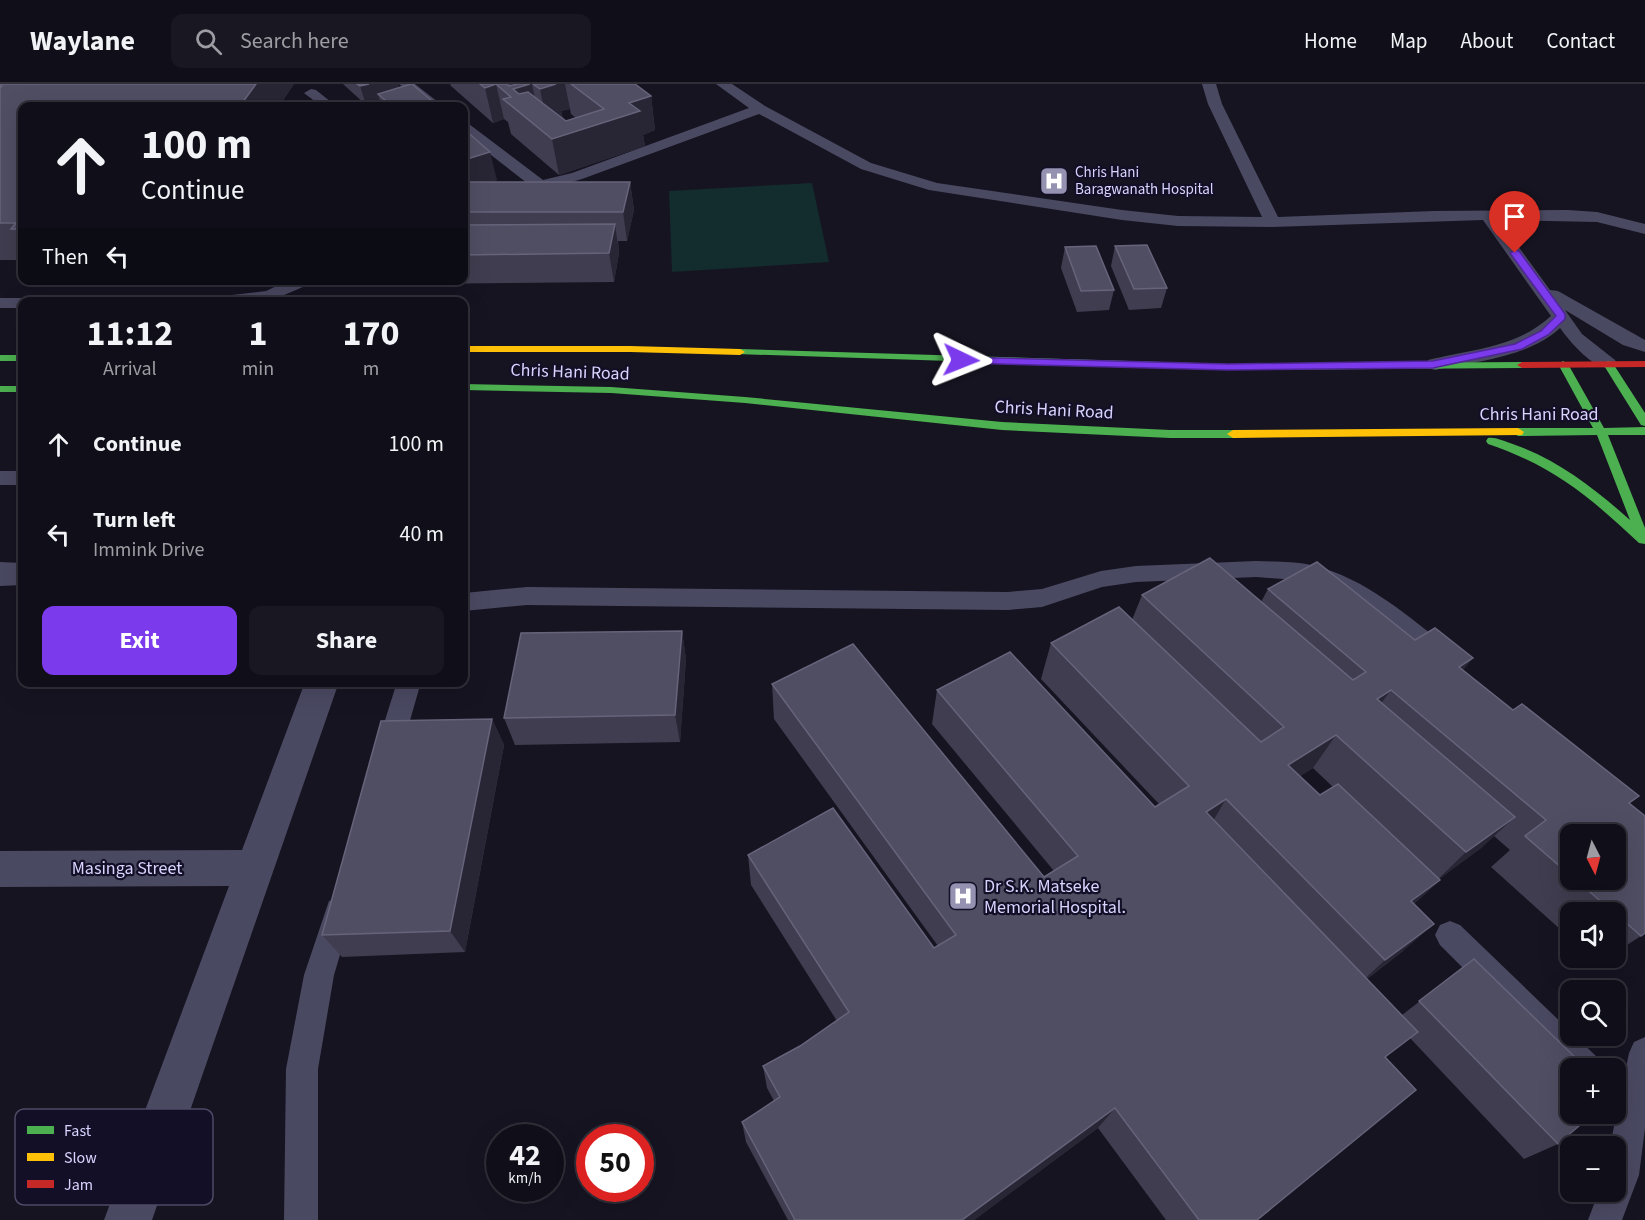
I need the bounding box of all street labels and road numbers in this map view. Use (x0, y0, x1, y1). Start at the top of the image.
street label: Chris Hani Road (510, 357, 630, 387)
street label: Chris Hani Road (994, 394, 1114, 426)
street label: Chris Hani Road (1479, 402, 1599, 427)
street label: Masinga Street (72, 856, 182, 881)

